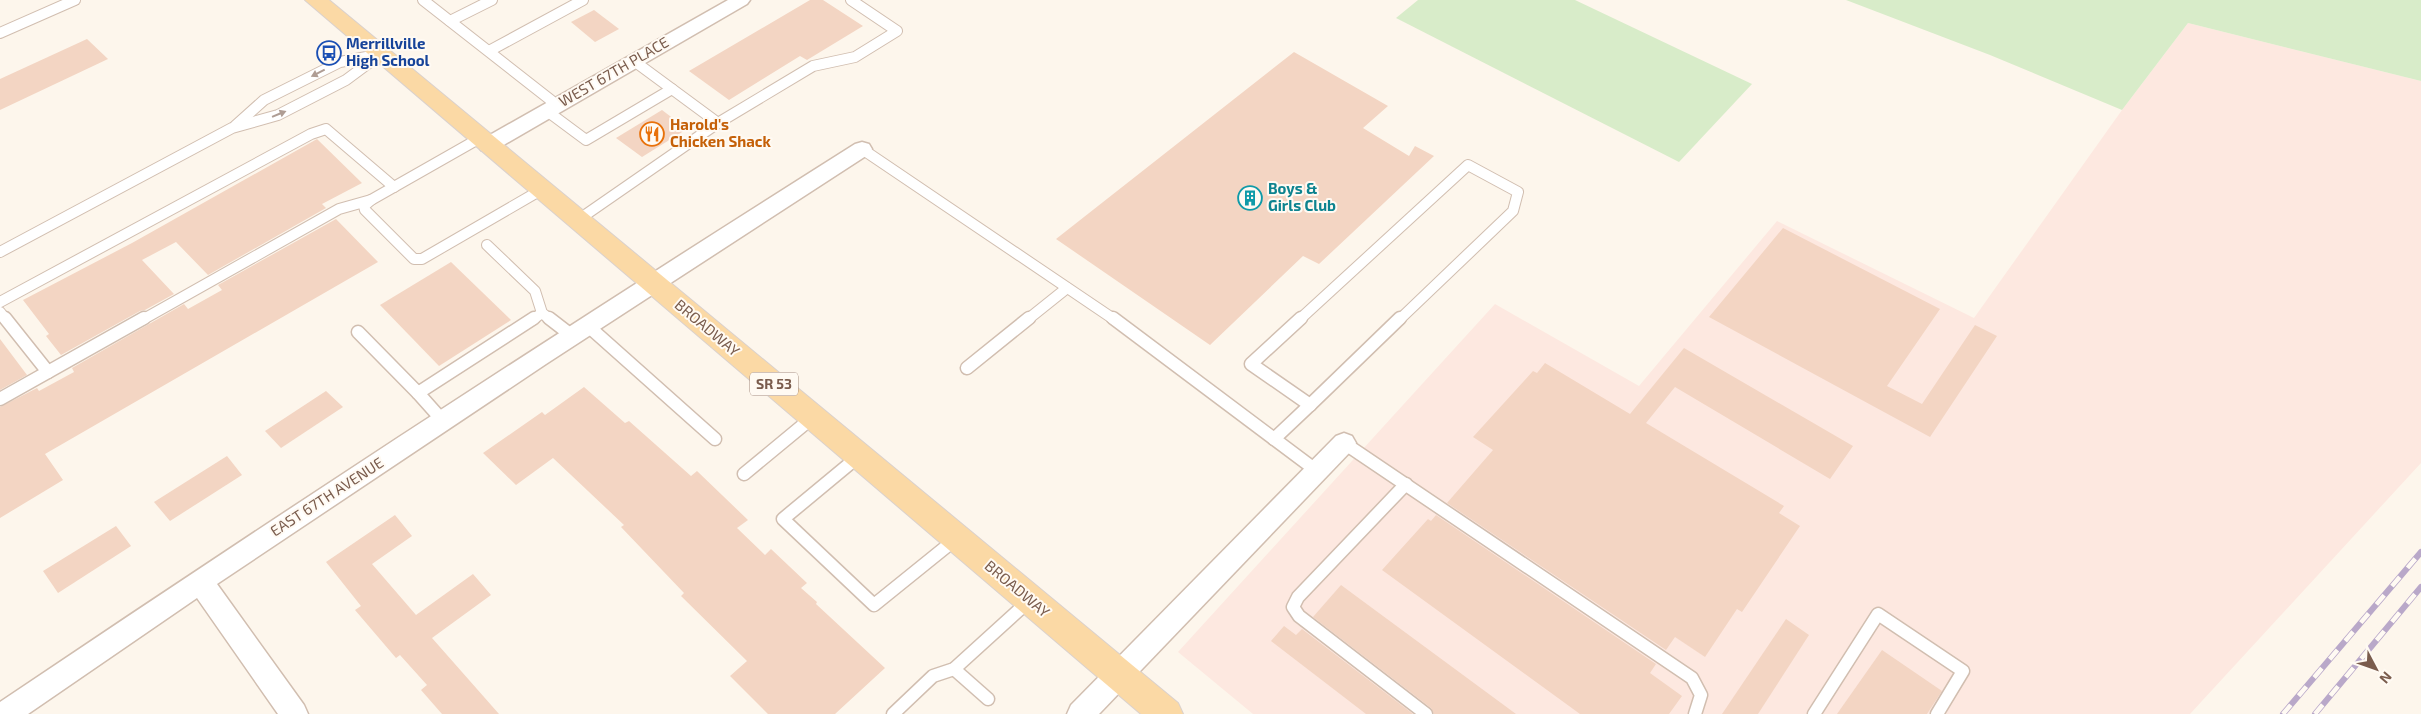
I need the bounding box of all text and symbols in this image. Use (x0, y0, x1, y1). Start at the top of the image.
street label: WEST 67TH PLACE (555, 32, 672, 110)
place label: Merrillville High School (346, 34, 430, 69)
bus stop icon: Merrillville High School (316, 40, 342, 66)
one-way arrow (310, 69, 325, 77)
one-way arrow (271, 110, 286, 117)
place label: Harold's Chicken Shack (670, 115, 771, 150)
restaurant icon: Harold's Chicken Shack (639, 121, 665, 147)
place label: Boys & Girls Club (1268, 179, 1336, 214)
building icon: Boys & Girls Club (1237, 185, 1263, 211)
street label: BROADWAY (672, 295, 744, 360)
road number: SR 53 (750, 372, 798, 396)
street label: EAST 67TH AVENUE (267, 453, 386, 539)
street label: BROADWAY (982, 556, 1054, 621)
north arrow (2351, 644, 2401, 694)
text: N (2376, 668, 2396, 687)

